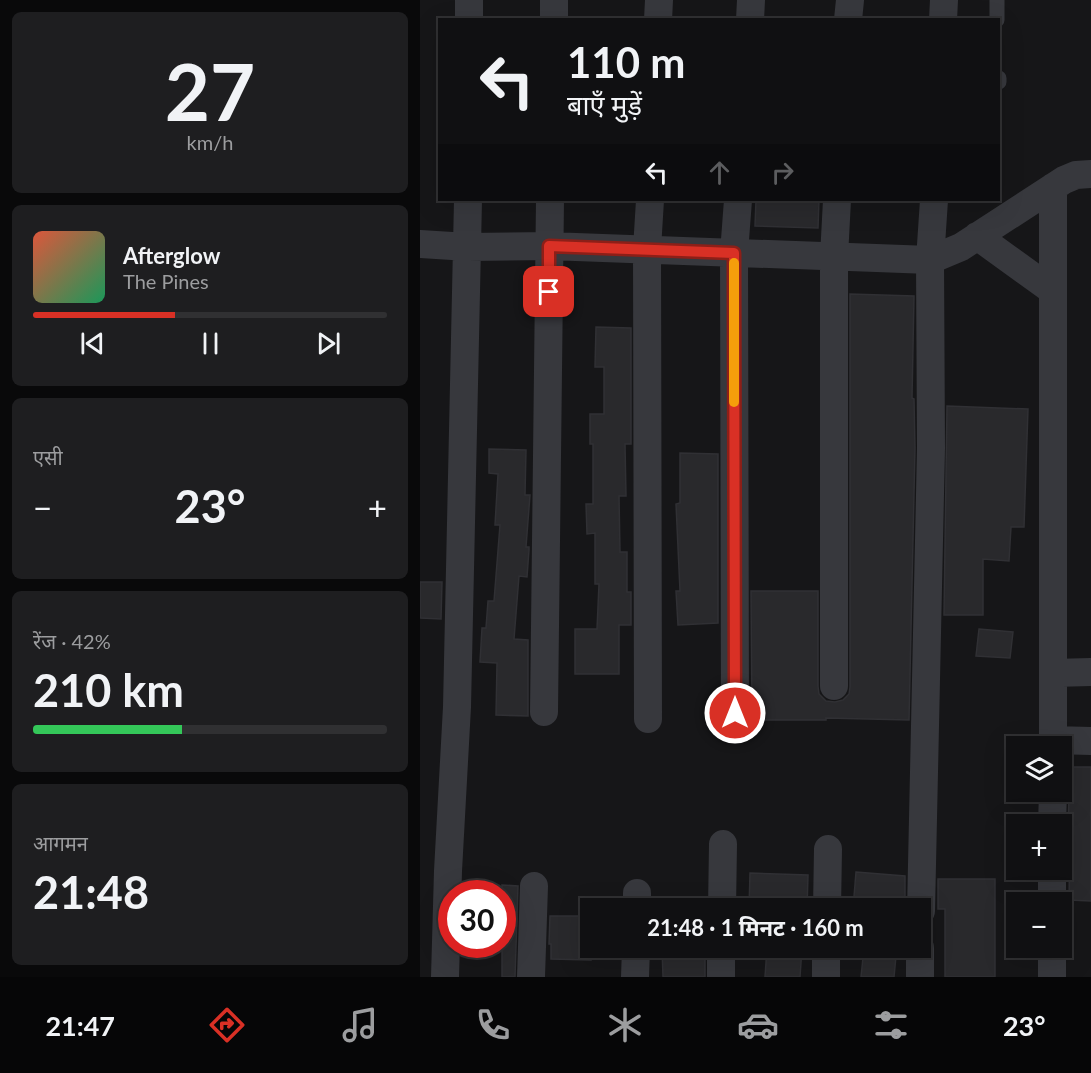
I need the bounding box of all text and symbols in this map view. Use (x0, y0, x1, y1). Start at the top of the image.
text: 110 m (567, 37, 685, 87)
icon: left (468, 42, 546, 120)
text: 27 (165, 44, 255, 138)
text: बाएँ मुड़ें (567, 88, 642, 121)
text: km/h (187, 130, 233, 154)
icon: left (640, 156, 673, 189)
icon: ahead (703, 156, 736, 189)
icon: right (766, 156, 799, 189)
text: Afterglow (123, 242, 220, 269)
pin (523, 266, 574, 317)
text: The Pines (123, 269, 209, 293)
icon: arrive (532, 275, 565, 308)
icon: previous (76, 327, 109, 360)
icon: pause (194, 327, 227, 360)
icon: next (312, 327, 345, 360)
text: एसी (33, 445, 63, 469)
text: 23° (175, 479, 245, 533)
text: − (33, 487, 52, 527)
text: + (368, 487, 387, 527)
text: रेंज · 42% (33, 629, 111, 653)
text: 210 km (33, 663, 184, 717)
position arrow (703, 681, 767, 745)
map controls (1006, 736, 1072, 958)
button: layers (1006, 736, 1072, 802)
button: + (1006, 814, 1072, 880)
text: आगमन (33, 831, 88, 855)
text: 21:48 (33, 865, 149, 919)
speed limit sign: 30 (438, 880, 516, 958)
button: − (1006, 892, 1072, 958)
text: 21:48 · 1 मिनट · 160 m (647, 914, 864, 941)
icon: directions (206, 1004, 248, 1046)
icon: music (339, 1004, 381, 1046)
icon: phone (472, 1004, 514, 1046)
icon: climate (604, 1004, 646, 1046)
icon: car (737, 1004, 779, 1046)
icon: filters (870, 1004, 912, 1046)
text: 21:47 (45, 1009, 115, 1042)
text: 23° (1003, 1009, 1045, 1042)

